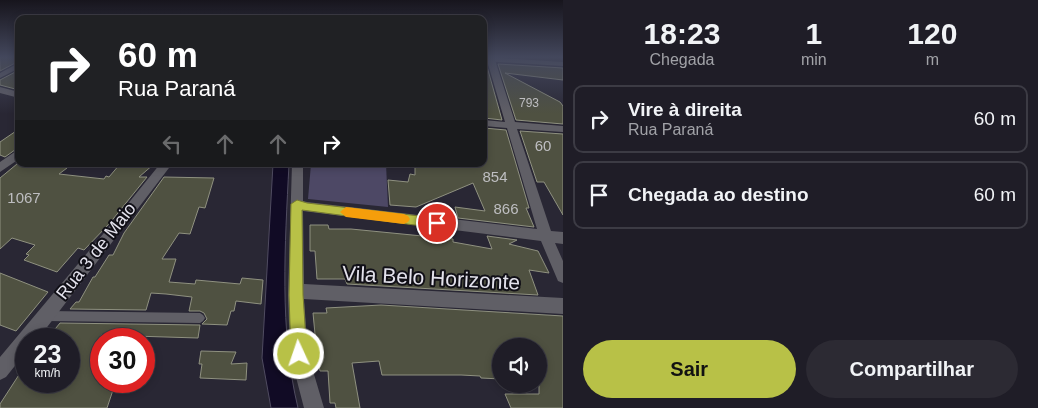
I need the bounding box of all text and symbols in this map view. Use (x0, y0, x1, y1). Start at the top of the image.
text: 18:23 (644, 17, 720, 50)
text: 1 (805, 17, 822, 50)
text: 120 (907, 17, 957, 50)
icon: right (35, 35, 100, 100)
text: 60 m (118, 35, 198, 74)
text: Chegada (649, 51, 714, 68)
text: min (801, 51, 827, 68)
text: m (926, 51, 939, 68)
text: Rua Paraná (118, 76, 235, 101)
house number: 793 (519, 96, 539, 110)
text: Vire à direita (628, 99, 742, 120)
icon: right (585, 105, 613, 133)
text: 60 m (974, 108, 1016, 129)
text: Rua Paraná (628, 121, 713, 138)
icon: left (158, 130, 186, 158)
icon: ahead (211, 130, 239, 158)
icon: ahead (264, 130, 292, 158)
icon: right (317, 130, 345, 158)
house number: 60 (535, 137, 551, 154)
house number: 854 (482, 168, 508, 185)
icon: arrive (585, 181, 613, 209)
text: Chegada ao destino (628, 184, 809, 205)
text: 60 m (974, 184, 1016, 205)
house number: 1067 (7, 189, 41, 206)
street label: Rua 3 de Maio (52, 199, 140, 303)
house number: 866 (493, 200, 519, 217)
pin (416, 202, 458, 244)
icon: arrive (423, 209, 451, 237)
street label: Vila Belo Horizonte (341, 261, 521, 294)
position arrow (272, 327, 324, 379)
speed limit sign: 30 (90, 328, 155, 393)
map controls (492, 338, 547, 393)
button: sound (492, 338, 547, 393)
text: 23 (34, 340, 61, 368)
button: Sair (583, 340, 796, 398)
button: Compartilhar (806, 340, 1018, 398)
text: km/h (34, 366, 61, 380)

